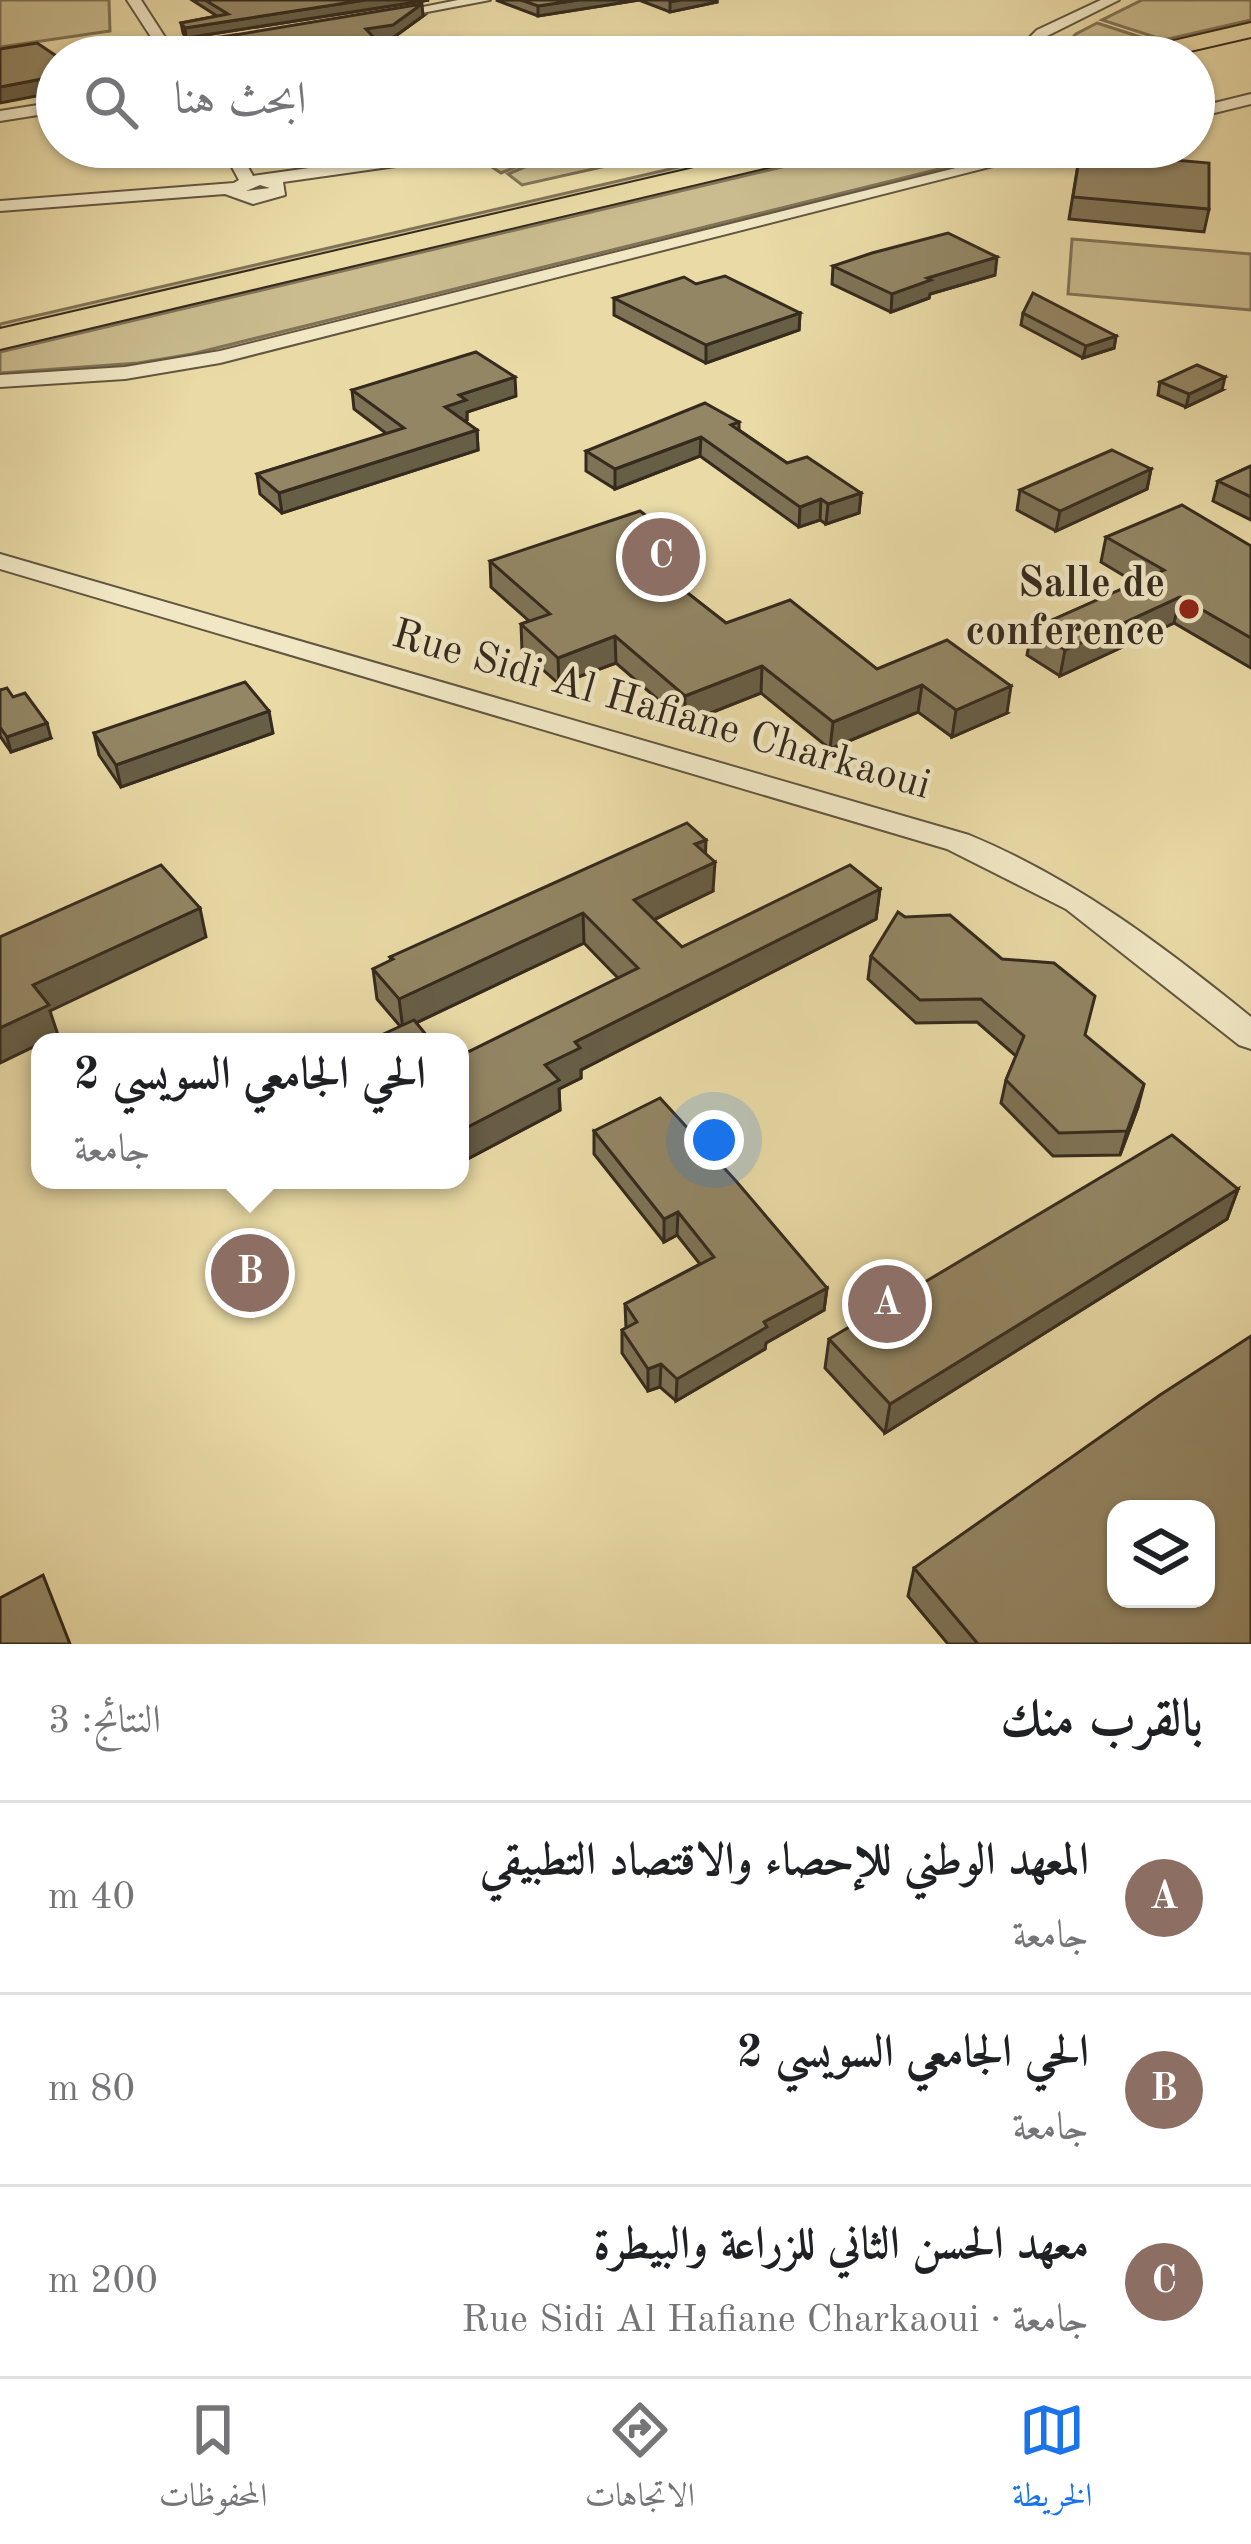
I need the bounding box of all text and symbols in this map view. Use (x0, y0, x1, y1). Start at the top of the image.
search box (36, 36, 1215, 168)
icon: search (78, 69, 144, 135)
text: ابحث هنا (174, 79, 307, 124)
pin: C (622, 512, 700, 602)
place label: Salle de conference (965, 564, 1165, 654)
marker: Salle de conference (1176, 596, 1202, 622)
street label: Rue Sidi Al Hafiane Charkaoui (387, 614, 935, 808)
popup (31, 1033, 469, 1189)
text: الحي الجامعي السويسي 2 (74, 1054, 426, 1099)
your location (684, 1110, 744, 1170)
text: جامعة (74, 1131, 151, 1170)
pin: B (211, 1228, 289, 1318)
pin: A (848, 1259, 926, 1349)
map controls (1107, 1500, 1215, 1608)
button: layers (1107, 1500, 1215, 1608)
text: بالقرب منك (1000, 1696, 1203, 1747)
text: النتائج: 3 (48, 1702, 161, 1741)
text: المعهد الوطني للإحصاء والاقتصاد التطبيقي (480, 1840, 1089, 1885)
text: 40 m (48, 1878, 135, 1917)
text: A (1149, 1878, 1179, 1917)
text: جامعة (1012, 1917, 1089, 1956)
text: الحي الجامعي السويسي 2 (737, 2032, 1089, 2077)
text: 80 m (48, 2070, 135, 2109)
text: B (1150, 2070, 1178, 2109)
text: جامعة (1012, 2109, 1089, 2148)
text: معهد الحسن الثاني للزراعة والبيطرة (594, 2224, 1089, 2269)
text: 200 m (48, 2262, 158, 2301)
text: C (1151, 2262, 1177, 2301)
text: جامعة · Rue Sidi Al Hafiane Charkaoui (461, 2301, 1089, 2340)
tab: المحفوظات (159, 2397, 267, 2527)
tab: الاتجاهات (585, 2397, 695, 2527)
tab: الخريطة (1012, 2397, 1092, 2527)

